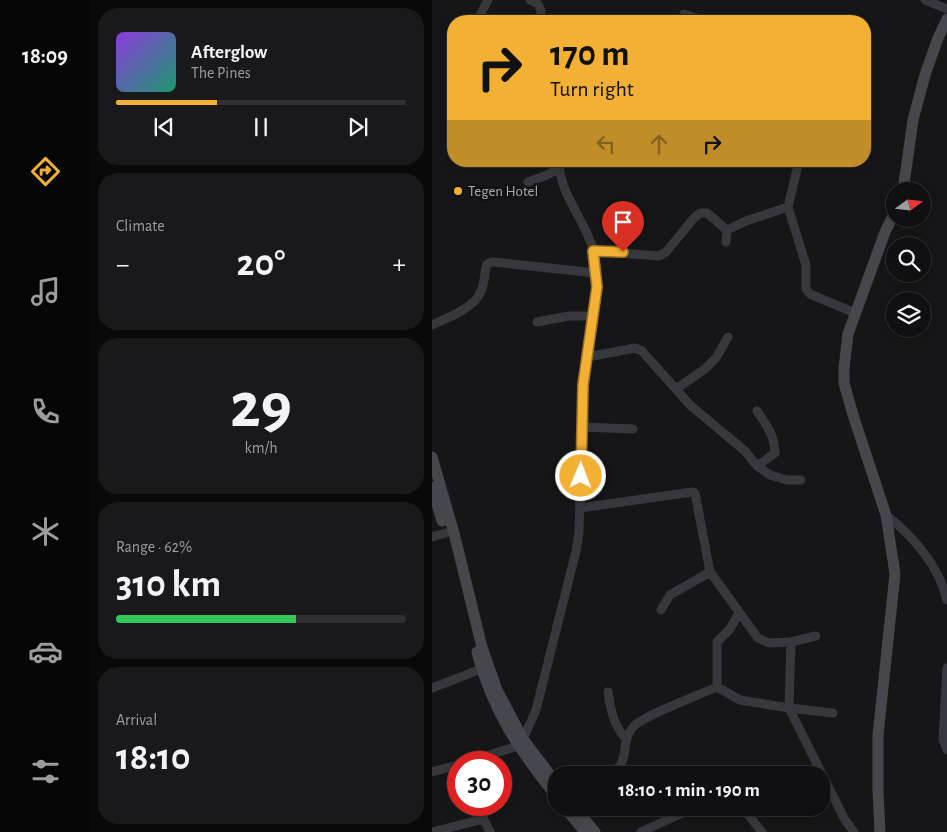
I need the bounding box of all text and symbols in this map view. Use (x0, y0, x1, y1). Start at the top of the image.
icon: right (467, 35, 532, 100)
text: 170 m (550, 37, 630, 72)
text: Afterglow (191, 43, 267, 62)
text: 18:09 (22, 45, 68, 67)
text: The Pines (191, 65, 251, 81)
text: Turn right (550, 78, 634, 100)
icon: previous (150, 113, 178, 141)
icon: pause (247, 113, 275, 141)
icon: next (344, 113, 372, 141)
icon: left (592, 130, 620, 158)
icon: ahead (645, 130, 673, 158)
icon: right (698, 130, 726, 158)
icon: directions (28, 154, 63, 189)
north arrow (886, 182, 931, 228)
map controls (886, 182, 931, 337)
place label: Tegen Hotel (468, 184, 538, 199)
marker: Tegen Hotel (452, 185, 464, 197)
pin (602, 201, 644, 252)
icon: arrive (609, 208, 637, 236)
text: Climate (116, 218, 165, 234)
button: search (886, 237, 931, 282)
text: 20° (237, 245, 285, 283)
text: − (116, 251, 129, 279)
text: + (393, 251, 406, 279)
icon: music (28, 274, 63, 309)
button: layers (886, 292, 931, 337)
text: 29 (230, 374, 292, 439)
icon: phone (28, 394, 63, 429)
text: km/h (244, 440, 278, 456)
position arrow (554, 449, 606, 501)
icon: climate (28, 514, 63, 549)
text: Range · 62% (116, 539, 192, 555)
text: 310 km (116, 566, 221, 604)
icon: car (28, 634, 63, 669)
text: Arrival (116, 712, 157, 728)
text: 18:10 (116, 739, 191, 777)
speed limit sign: 30 (447, 751, 512, 816)
icon: filters (28, 754, 63, 789)
text: 18:10 · 1 min · 190 m (618, 781, 760, 800)

